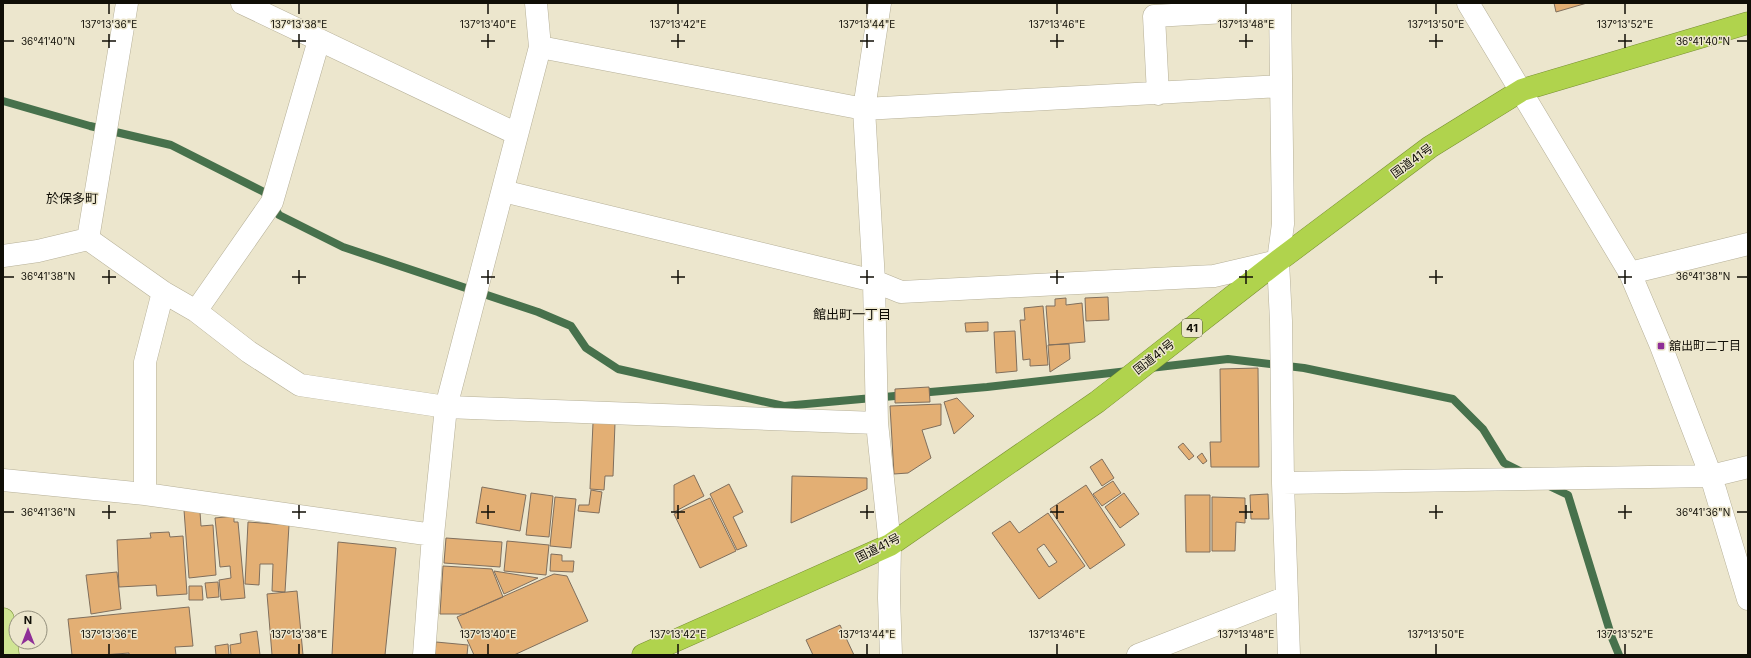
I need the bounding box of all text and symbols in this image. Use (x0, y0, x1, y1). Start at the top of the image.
text: 137°13'36"E (81, 18, 137, 30)
text: 137°13'38"E (271, 18, 327, 30)
text: 137°13'40"E (460, 18, 516, 30)
text: 137°13'42"E (650, 18, 706, 30)
text: 137°13'44"E (839, 18, 895, 30)
text: 137°13'46"E (1029, 18, 1085, 30)
text: 137°13'48"E (1218, 18, 1274, 30)
text: 137°13'50"E (1408, 18, 1464, 30)
text: 137°13'52"E (1597, 18, 1653, 30)
text: 36°41'40"N (21, 35, 75, 47)
text: 36°41'40"N (1676, 35, 1730, 47)
street label: 国道41号 (1388, 140, 1436, 181)
district label: 於保多町 (46, 190, 98, 206)
text: 36°41'38"N (21, 270, 75, 282)
text: 36°41'38"N (1676, 270, 1730, 282)
district label: 館出町一丁目 (813, 306, 891, 322)
road number: 41 (1182, 319, 1202, 337)
street label: 国道41号 (1130, 336, 1177, 377)
place label: 舘出町二丁目 (1669, 338, 1741, 353)
marker: 舘出町二丁目 (1656, 341, 1666, 351)
text: 36°41'36"N (21, 506, 75, 518)
text: 36°41'36"N (1676, 506, 1730, 518)
street label: 国道41号 (853, 530, 903, 565)
north arrow (8, 610, 48, 650)
text: N (24, 613, 32, 627)
text: 137°13'36"E (81, 628, 137, 640)
text: 137°13'38"E (271, 628, 327, 640)
text: 137°13'40"E (460, 628, 516, 640)
text: 137°13'42"E (650, 628, 706, 640)
text: 137°13'44"E (839, 628, 895, 640)
text: 137°13'46"E (1029, 628, 1085, 640)
text: 137°13'48"E (1218, 628, 1274, 640)
text: 137°13'50"E (1408, 628, 1464, 640)
text: 137°13'52"E (1597, 628, 1653, 640)

